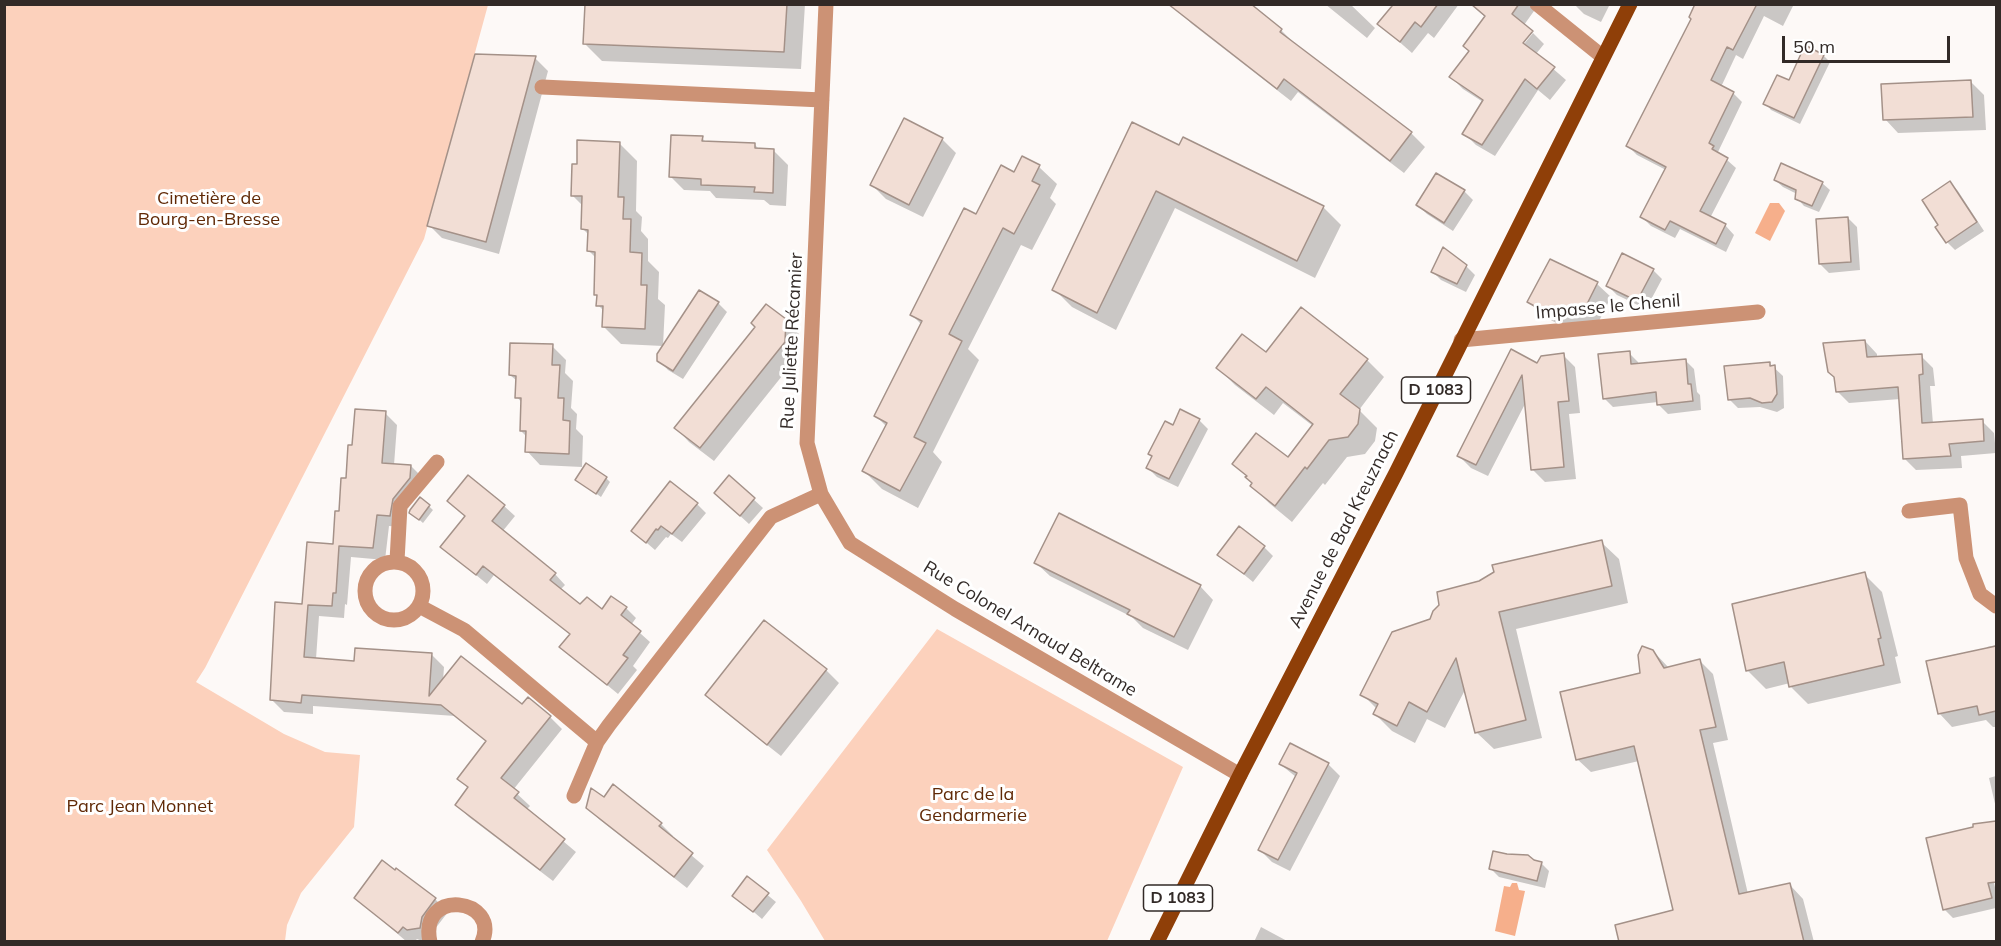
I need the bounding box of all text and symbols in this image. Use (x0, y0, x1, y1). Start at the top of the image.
scale bar (1785, 24, 1953, 62)
text: 50 m (1793, 35, 1835, 58)
park label: Cimetière de Bourg-en-Bresse (138, 188, 280, 230)
street label: Rue Juliette Récamier (777, 252, 807, 430)
street label: Impasse le Chenil (1535, 290, 1681, 324)
road number: D 1083 (1402, 377, 1470, 403)
street label: Avenue de Bad Kreuznach (1285, 426, 1403, 632)
street label: Rue Colonel Arnaud Beltrame (919, 556, 1141, 702)
park label: Parc de la Gendarmerie (919, 784, 1027, 826)
park label: Parc Jean Monnet (67, 796, 213, 818)
road number: D 1083 (1144, 885, 1212, 911)

